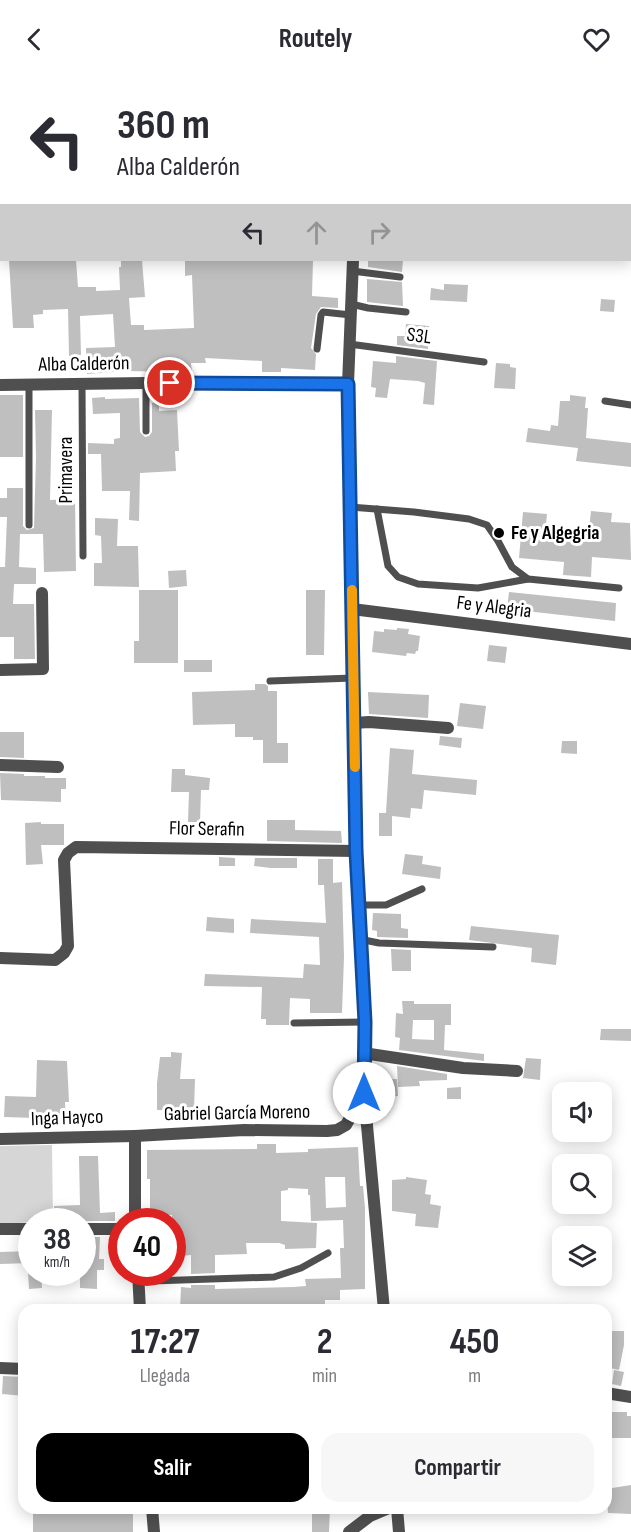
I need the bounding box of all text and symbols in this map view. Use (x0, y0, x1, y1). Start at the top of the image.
icon: back (18, 23, 51, 56)
text: Routely (279, 23, 352, 55)
icon: heart (580, 23, 613, 56)
text: 360 m (117, 100, 210, 151)
icon: left (18, 102, 96, 180)
text: Alba Calderón (117, 151, 240, 183)
icon: left (237, 216, 270, 249)
icon: ahead (300, 216, 333, 249)
icon: right (363, 216, 396, 249)
street label: S3L (405, 322, 433, 350)
street label: Alba Calderón (37, 351, 130, 377)
pin (144, 357, 195, 408)
icon: arrive (153, 366, 186, 399)
street label: Primavera (54, 436, 78, 504)
place label: Fe y Algegria (511, 521, 599, 545)
marker: Fe y Algegria (492, 526, 506, 540)
street label: Fe y Alegria (455, 591, 533, 623)
street label: Flor Serafin (169, 816, 245, 842)
position arrow (332, 1061, 396, 1125)
map controls (552, 1082, 612, 1286)
button: sound (552, 1082, 612, 1142)
street label: Gabriel García Moreno (164, 1100, 310, 1126)
street label: Inga Hayco (30, 1105, 104, 1131)
button: search (552, 1154, 612, 1214)
speed limit sign: 40 (108, 1208, 186, 1286)
text: 38 (43, 1222, 71, 1258)
button: layers (552, 1226, 612, 1286)
text: km/h (44, 1253, 70, 1272)
text: 17:27 (131, 1321, 199, 1364)
text: 2 (317, 1321, 332, 1364)
text: 450 (450, 1321, 499, 1364)
text: Llegada (140, 1364, 190, 1388)
text: min (312, 1364, 337, 1388)
text: m (468, 1364, 481, 1388)
button: Salir (36, 1433, 309, 1502)
button: Compartir (321, 1433, 594, 1502)

